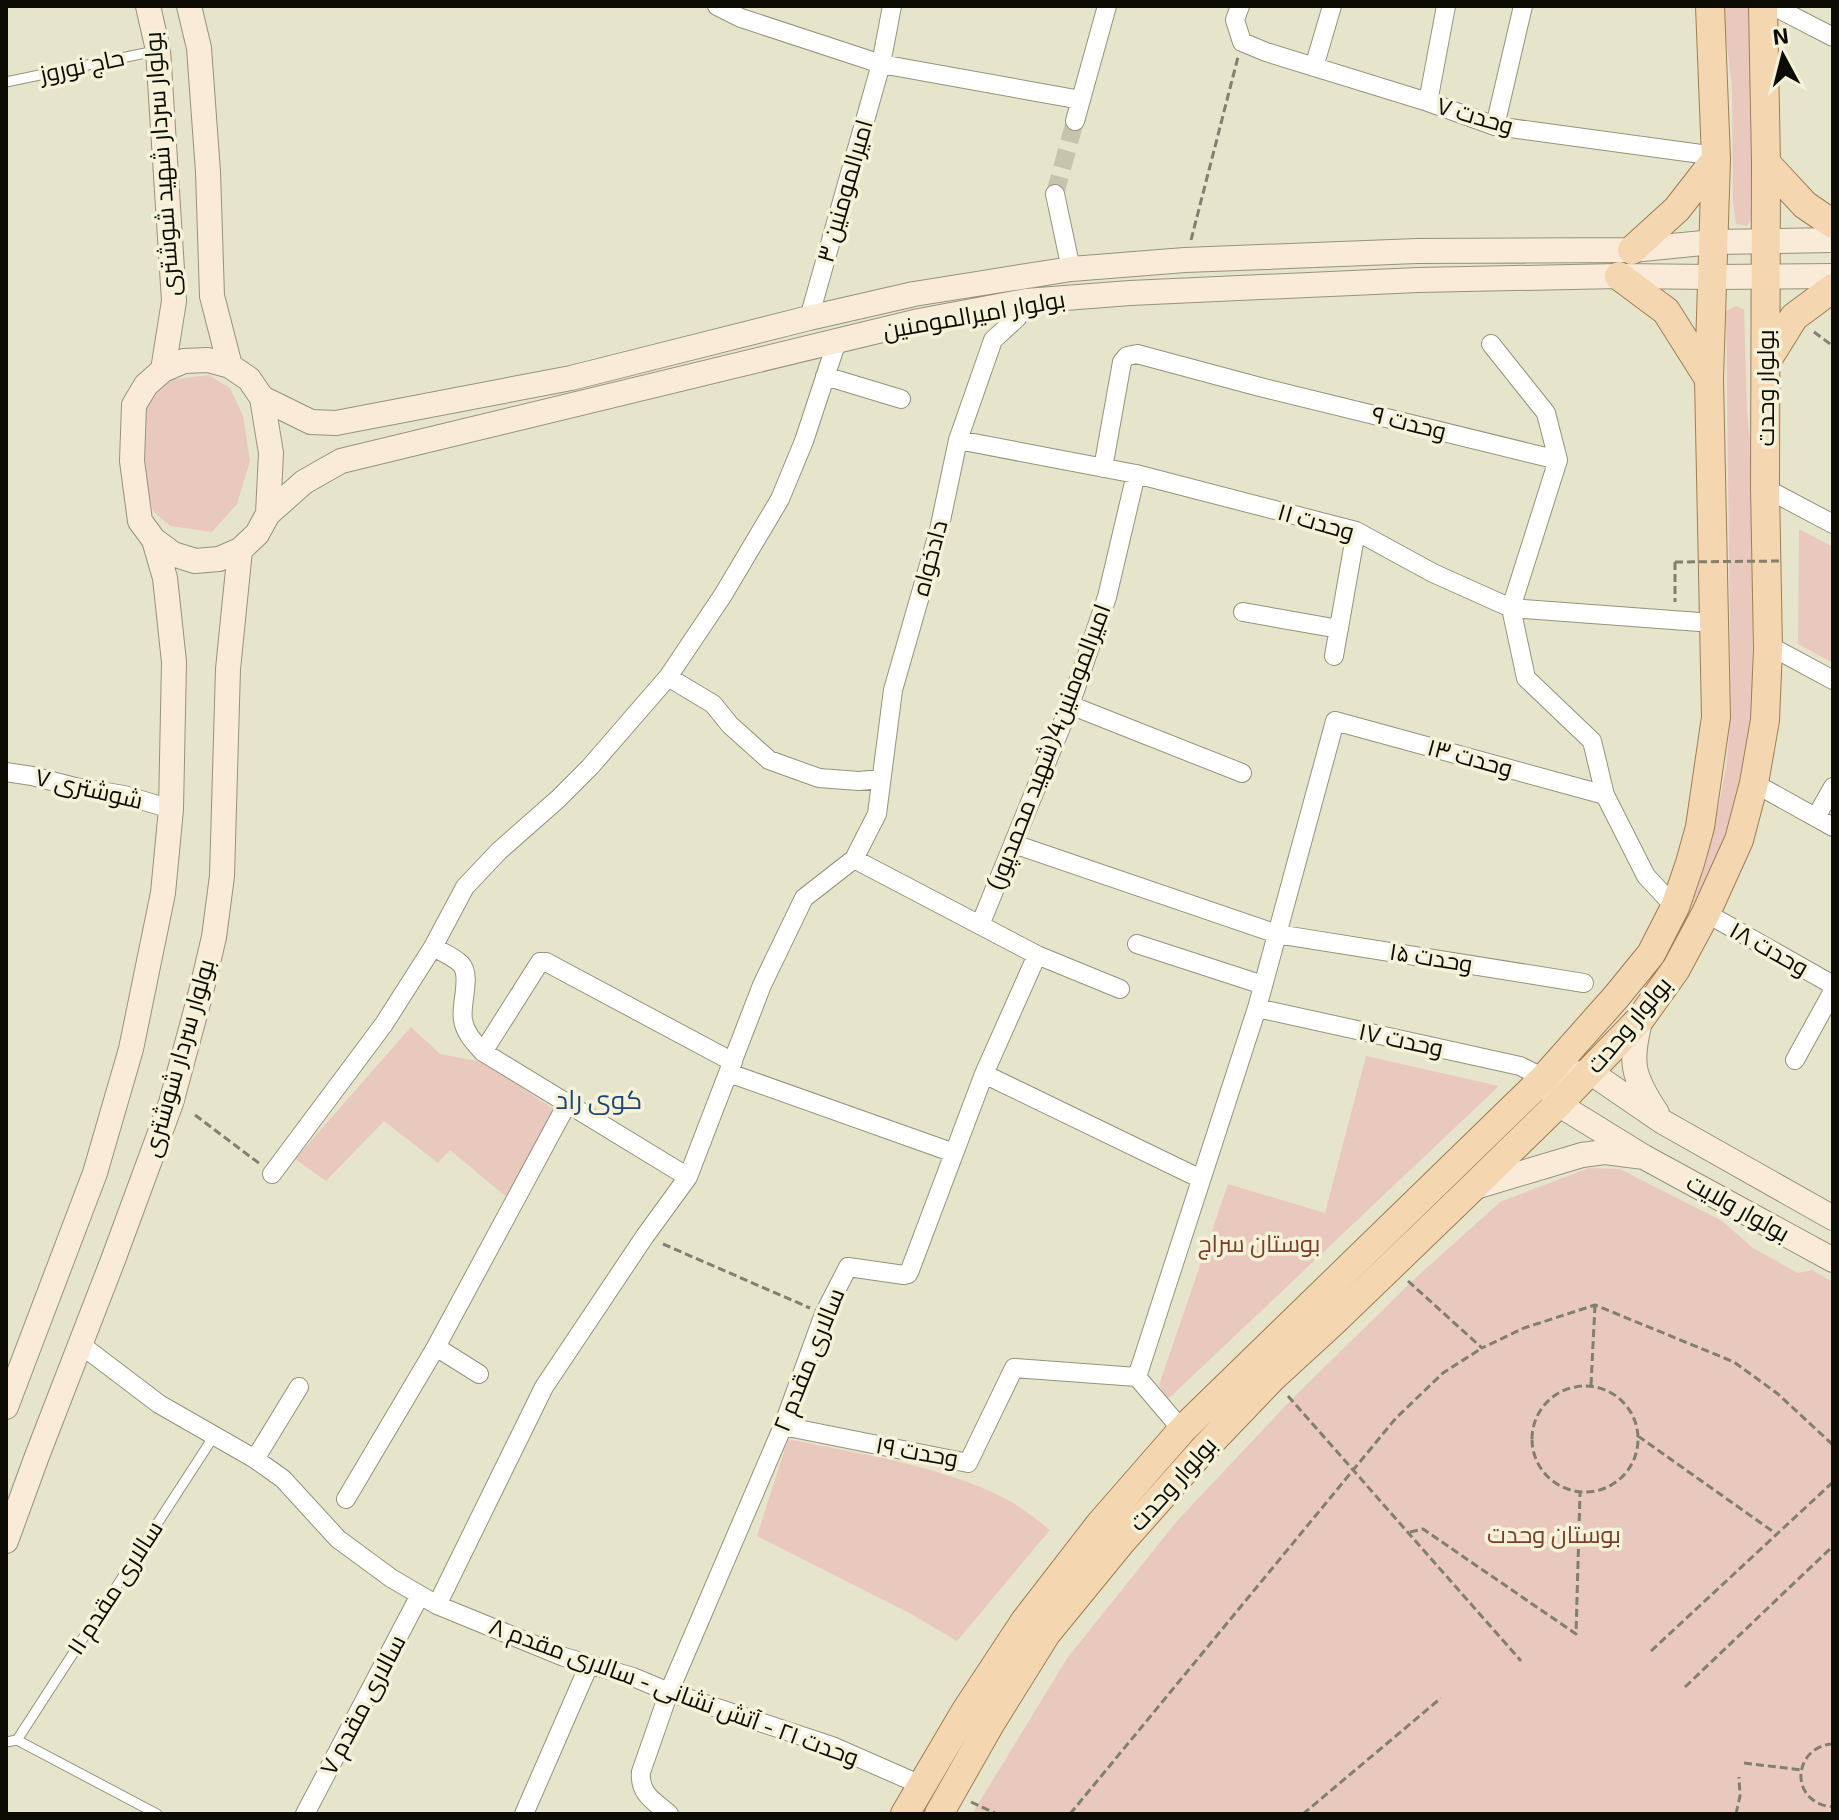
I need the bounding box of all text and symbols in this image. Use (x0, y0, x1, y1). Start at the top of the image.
north arrow (1743, 16, 1823, 96)
text: N (1771, 21, 1790, 49)
street label: بولوار سردار شهید شوشتری (137, 31, 185, 298)
street label: حاج نوروز (35, 41, 127, 91)
street label: وحدت ۷ (1434, 90, 1517, 139)
street label: امیرالمومنین ۳ (809, 116, 879, 266)
street label: بولوار امیرالمومنین (880, 283, 1067, 345)
street label: بولوار وحدت (1750, 329, 1779, 447)
street label: وحدت ۹ (1369, 398, 1450, 445)
street label: وحدت ۱۱ (1275, 496, 1358, 545)
street label: دادخواه (905, 517, 953, 599)
street label: امیرالمومنین4(شهید محمدپور) (980, 599, 1118, 895)
street label: وحدت ۱۳ (1425, 731, 1516, 782)
street label: شوشتری ۷ (32, 761, 146, 815)
street label: وحدت ۱۸ (1725, 914, 1814, 981)
street label: وحدت ۱۵ (1387, 936, 1475, 977)
street label: بولوار سردار شوشتری (135, 955, 221, 1160)
street label: بولوار وحدت (1579, 970, 1677, 1078)
street label: وحدت ۱۷ (1356, 1015, 1446, 1062)
district label: کوی راد (556, 1083, 642, 1115)
street label: بولوار ولایت (1682, 1167, 1795, 1247)
park label: بوستان سراج (1198, 1228, 1320, 1260)
street label: سالاری مقدم ۲ (766, 1283, 852, 1437)
street label: وحدت ۱۹ (874, 1429, 961, 1472)
street label: بولوار وحدت (1122, 1430, 1222, 1536)
street label: سالاری مقدم ۱۱ (60, 1515, 170, 1661)
park label: بوستان وحدت (1487, 1519, 1621, 1549)
street label: وحدت ۲۱ - آتش نشانی - سالاری مقدم ۸ (485, 1610, 863, 1774)
street label: سالاری مقدم ۷ (313, 1629, 413, 1781)

